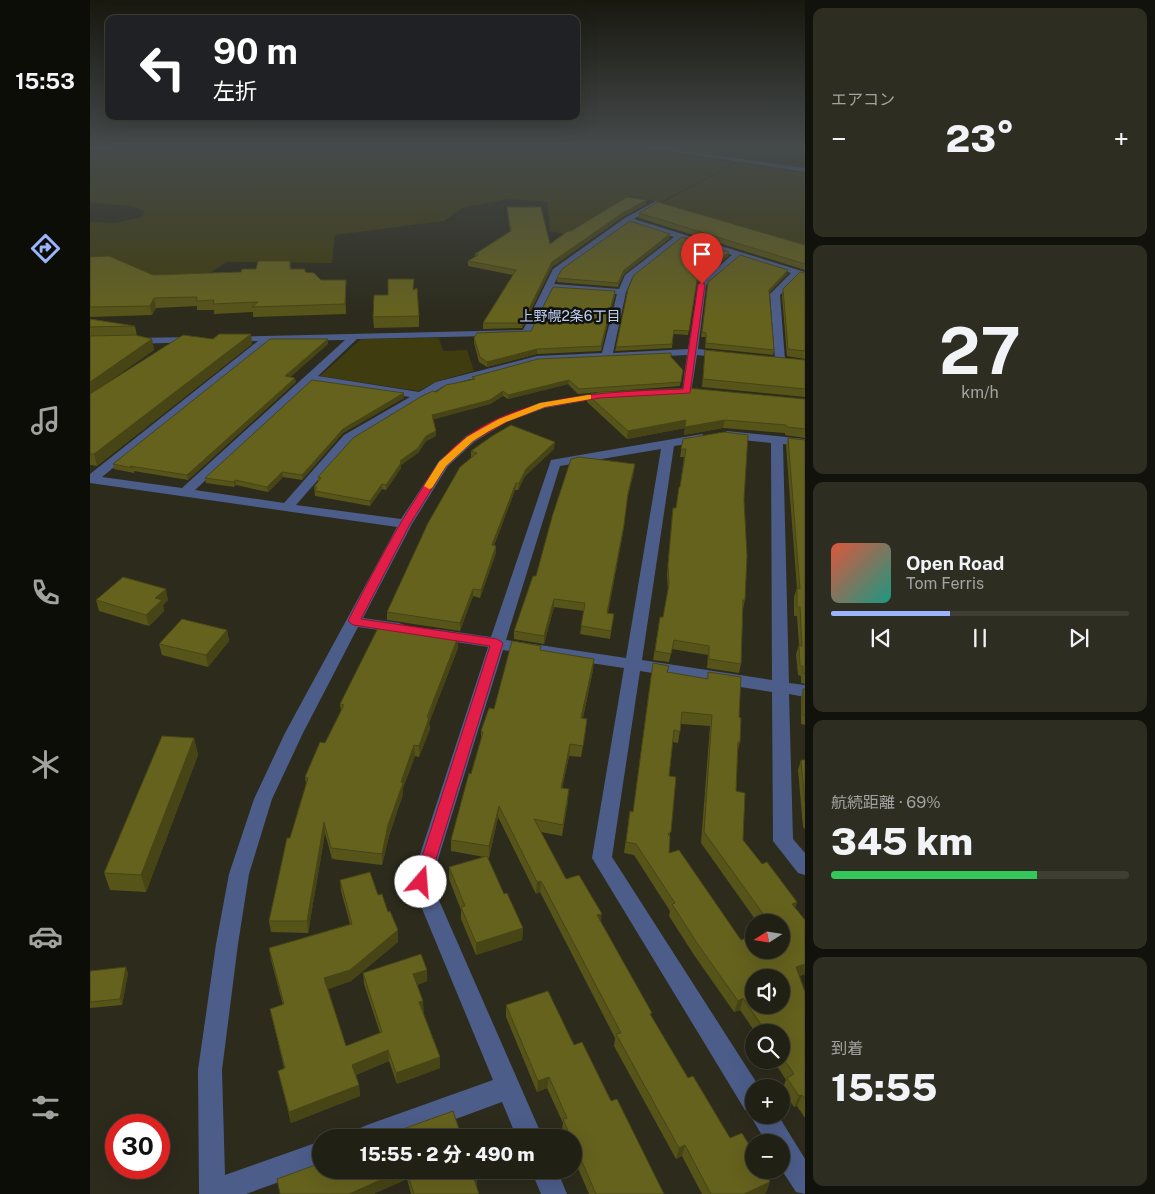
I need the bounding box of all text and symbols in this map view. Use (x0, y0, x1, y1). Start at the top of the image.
text: 90 m (213, 31, 298, 72)
icon: left (130, 35, 195, 100)
text: 15:53 (15, 68, 75, 94)
text: 左折 (213, 78, 257, 104)
text: エアコン (831, 90, 895, 109)
text: 23° (946, 116, 1014, 161)
text: − (831, 122, 847, 155)
text: + (1113, 122, 1129, 155)
icon: directions (28, 231, 63, 266)
pin (681, 233, 723, 284)
icon: arrive (688, 240, 716, 268)
district label: 上野幌2条6丁目 (519, 308, 621, 324)
text: 27 (939, 312, 1021, 389)
text: km/h (961, 383, 999, 402)
icon: music (28, 403, 63, 438)
text: Open Road (906, 552, 1004, 574)
text: Tom Ferris (906, 574, 984, 593)
icon: phone (28, 575, 63, 610)
icon: previous (867, 624, 895, 652)
icon: pause (966, 624, 994, 652)
icon: next (1065, 624, 1093, 652)
icon: climate (28, 747, 63, 782)
text: 航続距離 · 69% (831, 793, 941, 812)
text: 345 km (831, 819, 973, 864)
position arrow (394, 855, 446, 907)
north arrow (745, 914, 790, 959)
map controls (745, 914, 790, 1179)
icon: car (28, 919, 63, 954)
button: sound (745, 969, 790, 1014)
button: search (745, 1024, 790, 1069)
text: 到着 (831, 1039, 863, 1058)
text: 15:55 (831, 1065, 937, 1110)
button: + (745, 1079, 790, 1124)
icon: filters (28, 1090, 63, 1125)
speed limit sign: 30 (105, 1114, 170, 1179)
button: − (745, 1134, 790, 1179)
text: 15:55 · 2 分 · 490 m (359, 1143, 535, 1165)

